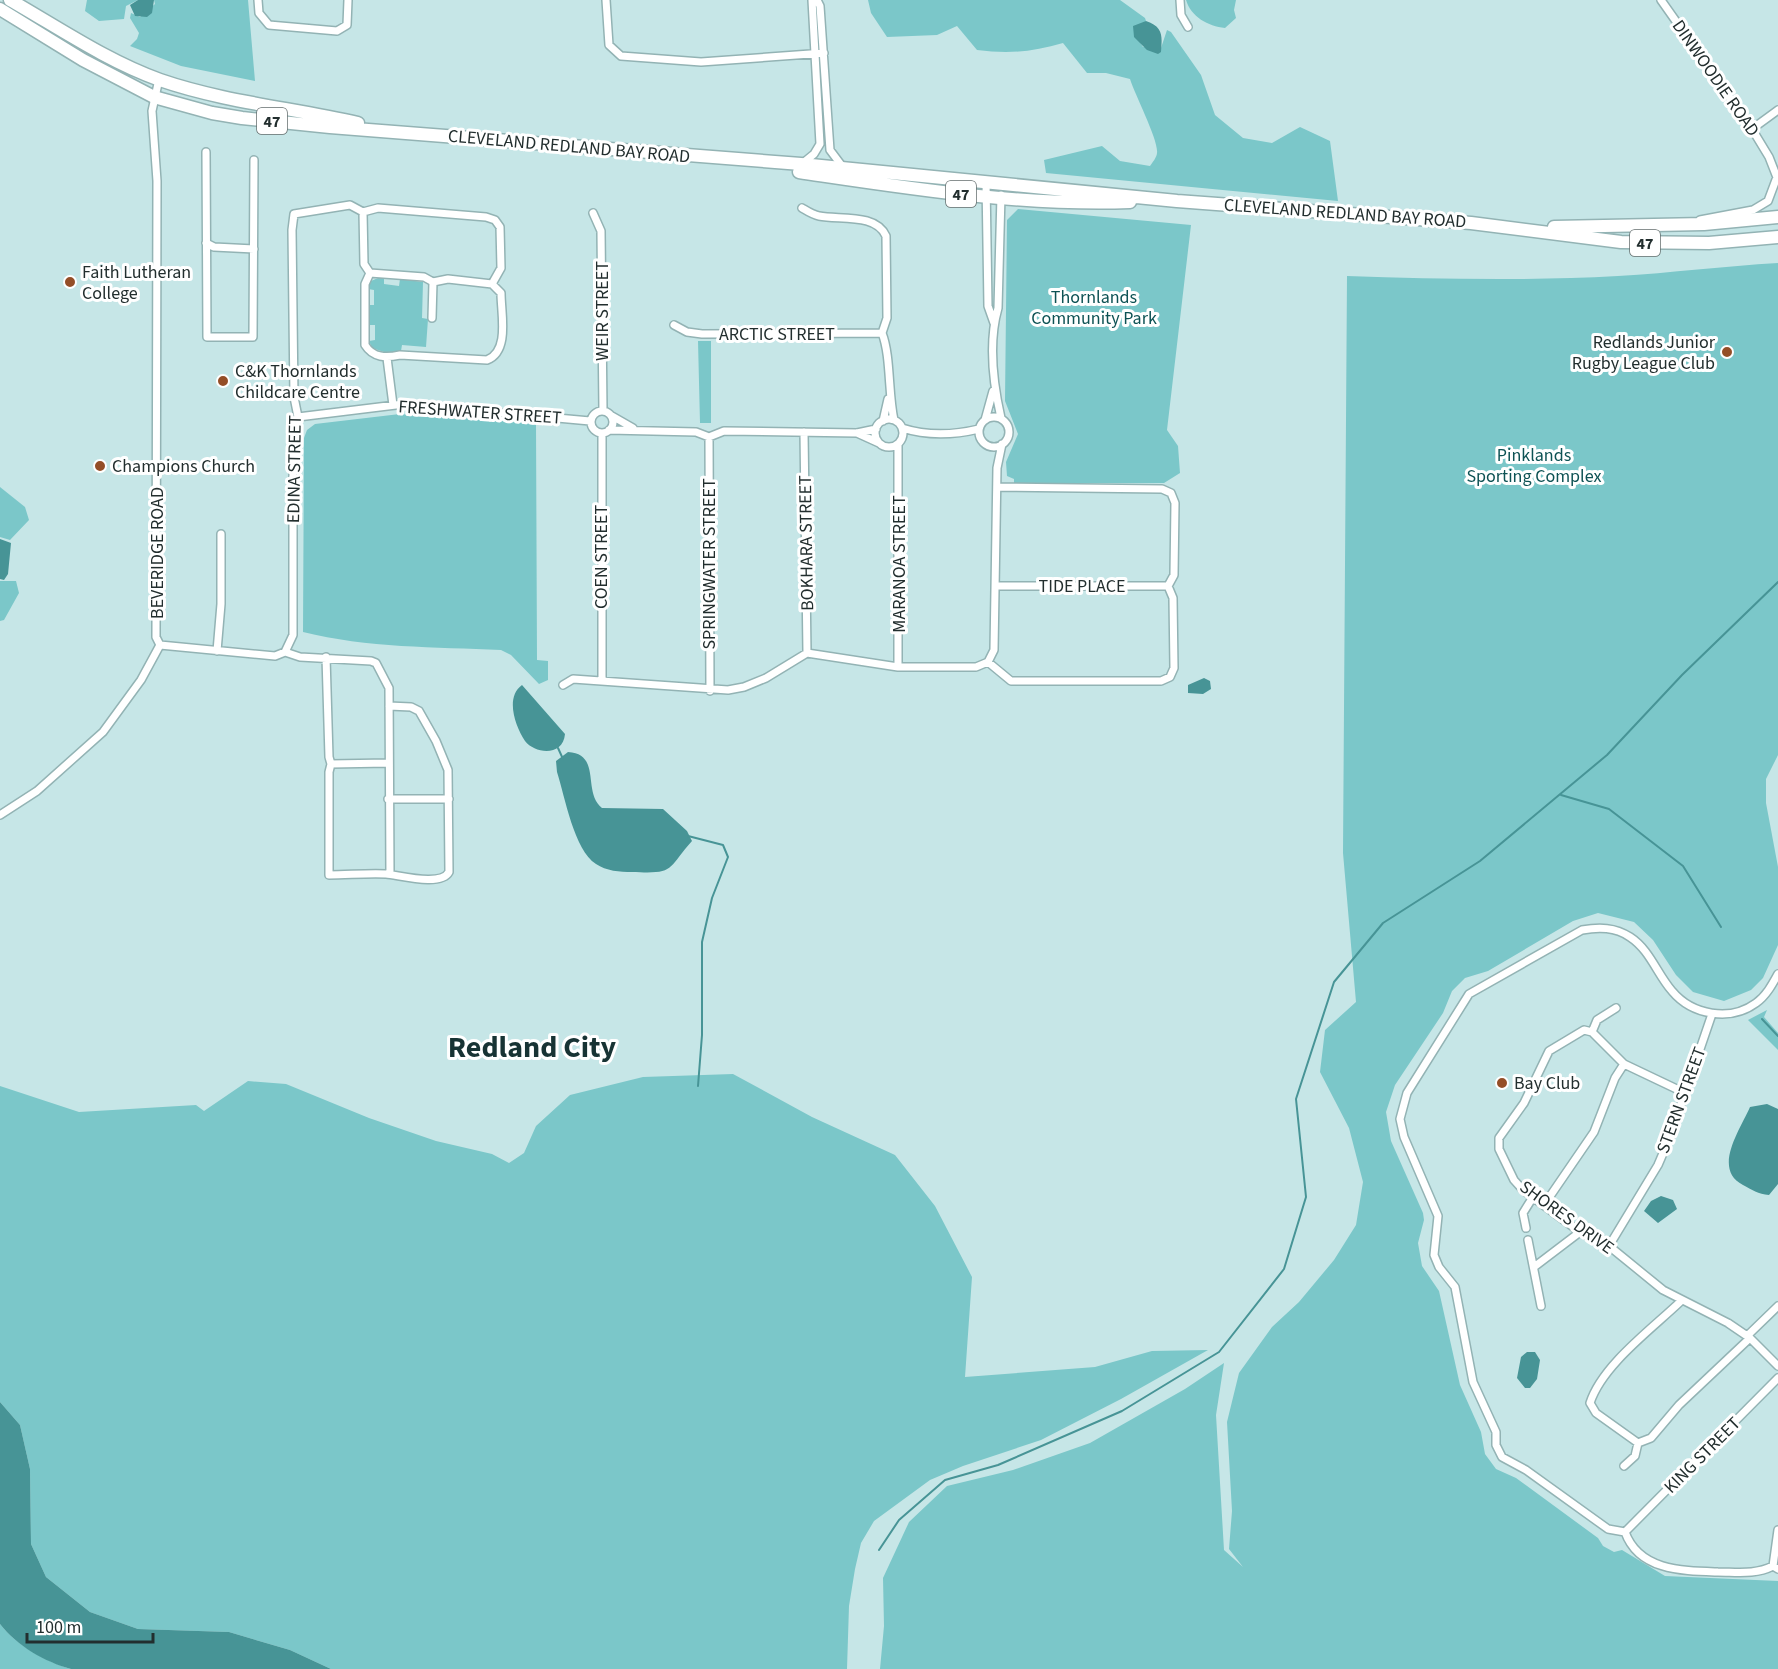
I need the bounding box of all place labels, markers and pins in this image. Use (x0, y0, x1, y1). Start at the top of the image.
place label: Faith Lutheran College (82, 260, 191, 306)
marker: Faith Lutheran College (63, 275, 77, 289)
place label: Redlands Junior Rugby League Club (1572, 330, 1716, 376)
marker: Redlands Junior Rugby League Club (1720, 345, 1734, 359)
place label: C&K Thornlands Childcare Centre (235, 359, 360, 405)
marker: C&K Thornlands Childcare Centre (216, 374, 230, 388)
place label: Champions Church (112, 454, 255, 479)
marker: Champions Church (93, 459, 107, 473)
place label: Bay Club (1514, 1071, 1580, 1096)
marker: Bay Club (1495, 1076, 1509, 1090)

